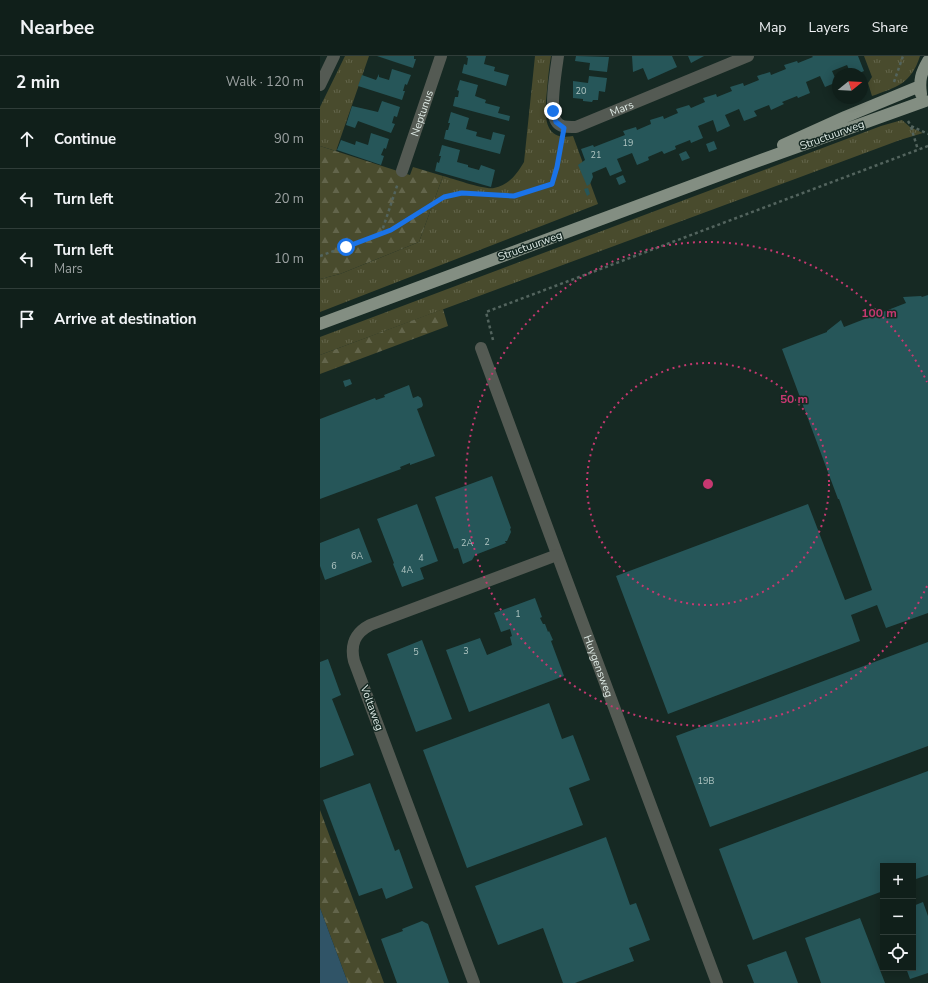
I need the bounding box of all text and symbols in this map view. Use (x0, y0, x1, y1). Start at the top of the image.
text: Nearbee (20, 15, 94, 41)
text: Map (759, 18, 786, 37)
text: Layers (808, 18, 850, 37)
text: Share (872, 18, 908, 37)
north arrow (832, 68, 868, 104)
text: 2 min (16, 71, 60, 94)
text: Walk · 120 m (226, 73, 304, 91)
house number: 20 (576, 85, 586, 97)
street label: Neptunus (407, 88, 436, 138)
street label: Mars (607, 97, 636, 120)
route end (544, 102, 562, 120)
street label: Structuurweg (798, 116, 866, 154)
icon: ahead (16, 128, 38, 150)
text: Continue (54, 129, 116, 149)
text: 90 m (274, 130, 304, 148)
house number: 19 (623, 137, 633, 149)
house number: 21 (591, 149, 601, 161)
icon: left (16, 188, 38, 210)
text: Turn left (54, 189, 113, 209)
text: 20 m (274, 190, 304, 208)
street label: Structuurweg (496, 227, 564, 265)
route start (337, 238, 355, 256)
text: Turn left (54, 240, 113, 260)
icon: left (16, 248, 38, 270)
text: 10 m (274, 250, 304, 268)
text: Mars (54, 260, 83, 278)
text: 100 m (861, 305, 897, 321)
icon: arrive (16, 308, 38, 330)
text: Arrive at destination (54, 309, 197, 329)
text: 50 m (780, 391, 808, 407)
centre of rings (701, 477, 715, 491)
house number: 2 (484, 536, 490, 548)
house number: 2A (461, 537, 473, 549)
house number: 6A (351, 550, 363, 562)
house number: 4 (418, 552, 424, 564)
house number: 6 (331, 560, 337, 572)
house number: 4A (401, 564, 413, 576)
house number: 1 (515, 608, 521, 620)
street label: Huygensweg (580, 633, 617, 699)
house number: 3 (463, 645, 469, 657)
house number: 5 (413, 646, 419, 658)
street label: Voltaweg (357, 682, 387, 733)
house number: 19B (698, 775, 714, 787)
map controls (880, 863, 916, 971)
button: + (880, 863, 916, 899)
button: − (880, 899, 916, 935)
button: locate (880, 935, 916, 971)

